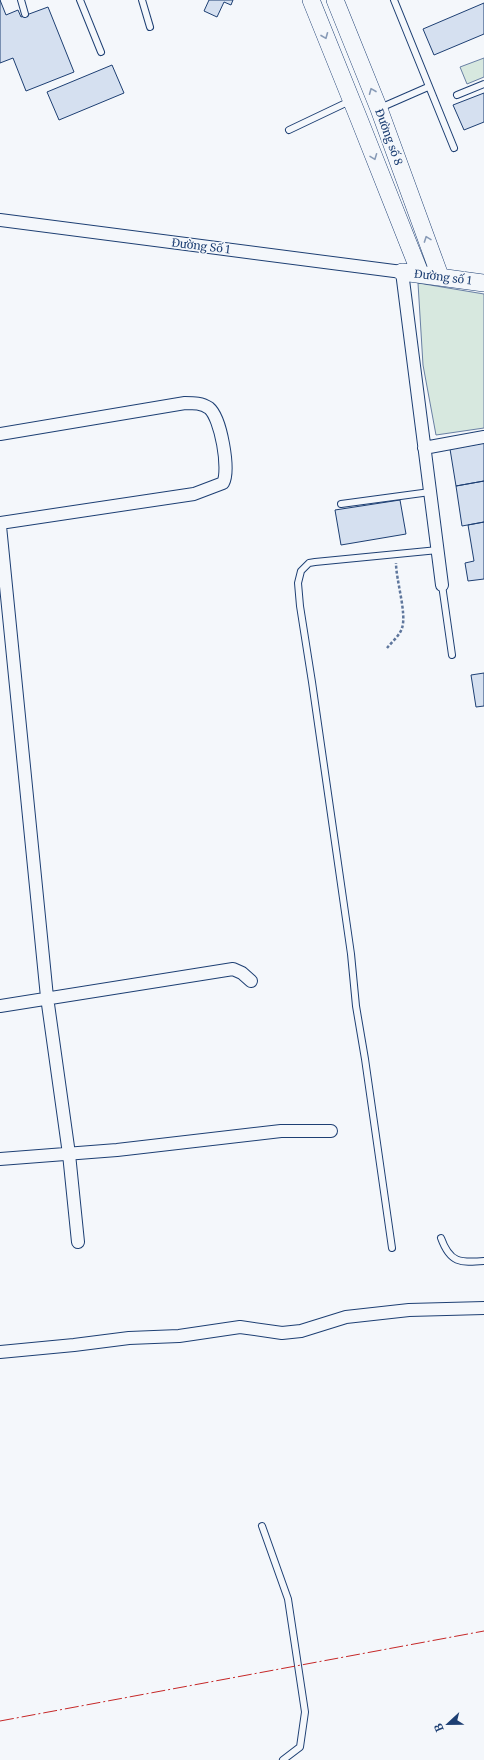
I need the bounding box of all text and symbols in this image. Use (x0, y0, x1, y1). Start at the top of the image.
one-way arrow (321, 33, 329, 40)
one-way arrow (368, 88, 376, 95)
street label: Đường số 8 (372, 107, 406, 168)
one-way arrow (370, 153, 378, 160)
street label: Đường Số 1 (171, 235, 231, 257)
one-way arrow (424, 236, 432, 243)
street label: Đường số 1 (413, 267, 473, 287)
north arrow (428, 1704, 468, 1744)
text: B (431, 1721, 447, 1734)

